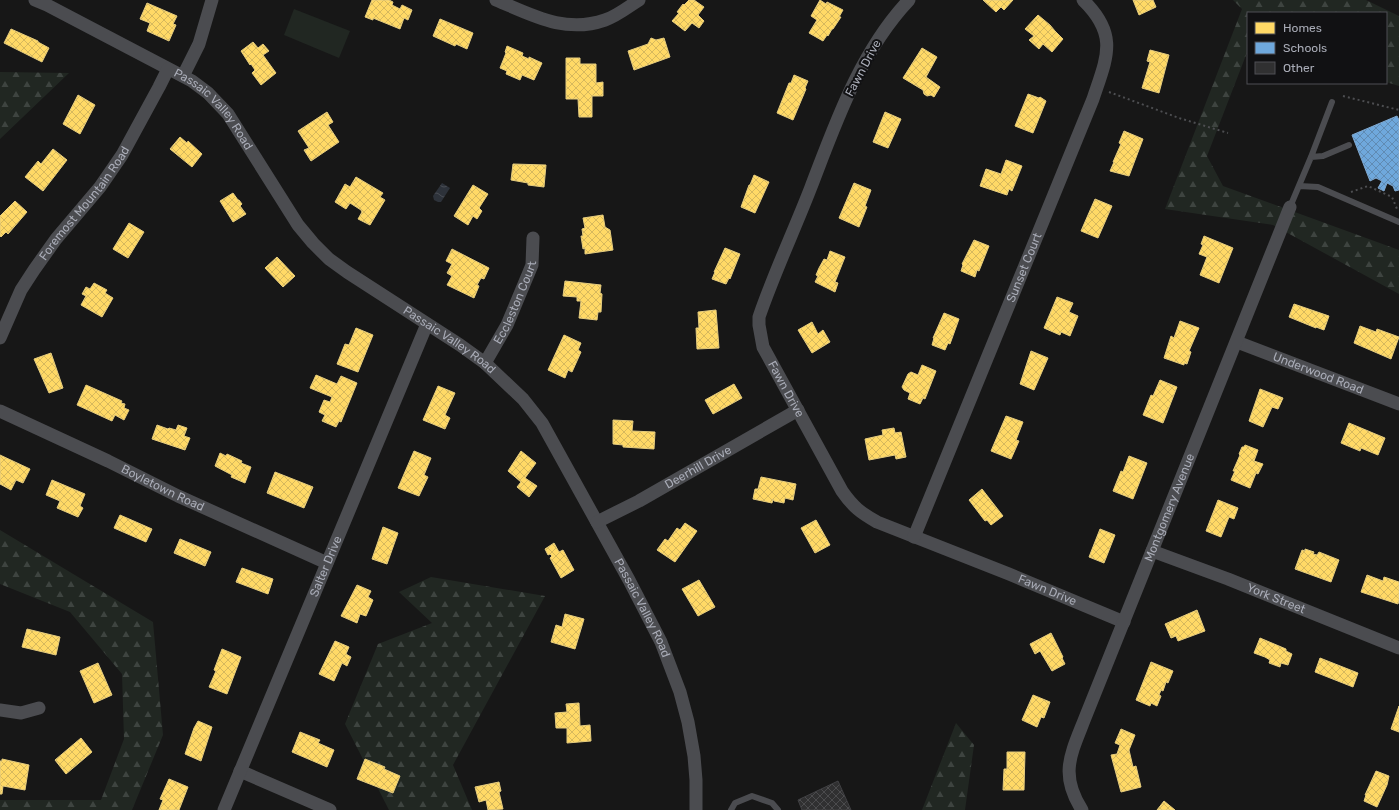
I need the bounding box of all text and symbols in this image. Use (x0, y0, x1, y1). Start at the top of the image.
legend (1247, 12, 1387, 84)
text: Homes (1283, 21, 1322, 35)
street label: Fawn Drive (842, 37, 884, 99)
text: Schools (1283, 41, 1327, 55)
text: Other (1283, 61, 1315, 75)
street label: Passaic Valley Road (172, 66, 256, 152)
street label: Foremost Mountain Road (36, 144, 132, 263)
street label: Sunset Court (1004, 231, 1045, 304)
street label: Eccleston Court (491, 261, 539, 346)
street label: Passaic Valley Road (401, 303, 499, 376)
street label: Underwood Road (1271, 349, 1366, 397)
street label: Fawn Drive (765, 359, 807, 420)
street label: Deerhill Drive (662, 443, 734, 492)
street label: Montgomery Avenue (1141, 451, 1197, 564)
street label: Boyletown Road (119, 462, 206, 514)
street label: Salter Drive (307, 534, 345, 599)
street label: Passaic Valley Road (611, 556, 673, 659)
street label: Fawn Drive (1016, 572, 1079, 609)
street label: York Street (1245, 580, 1308, 617)

